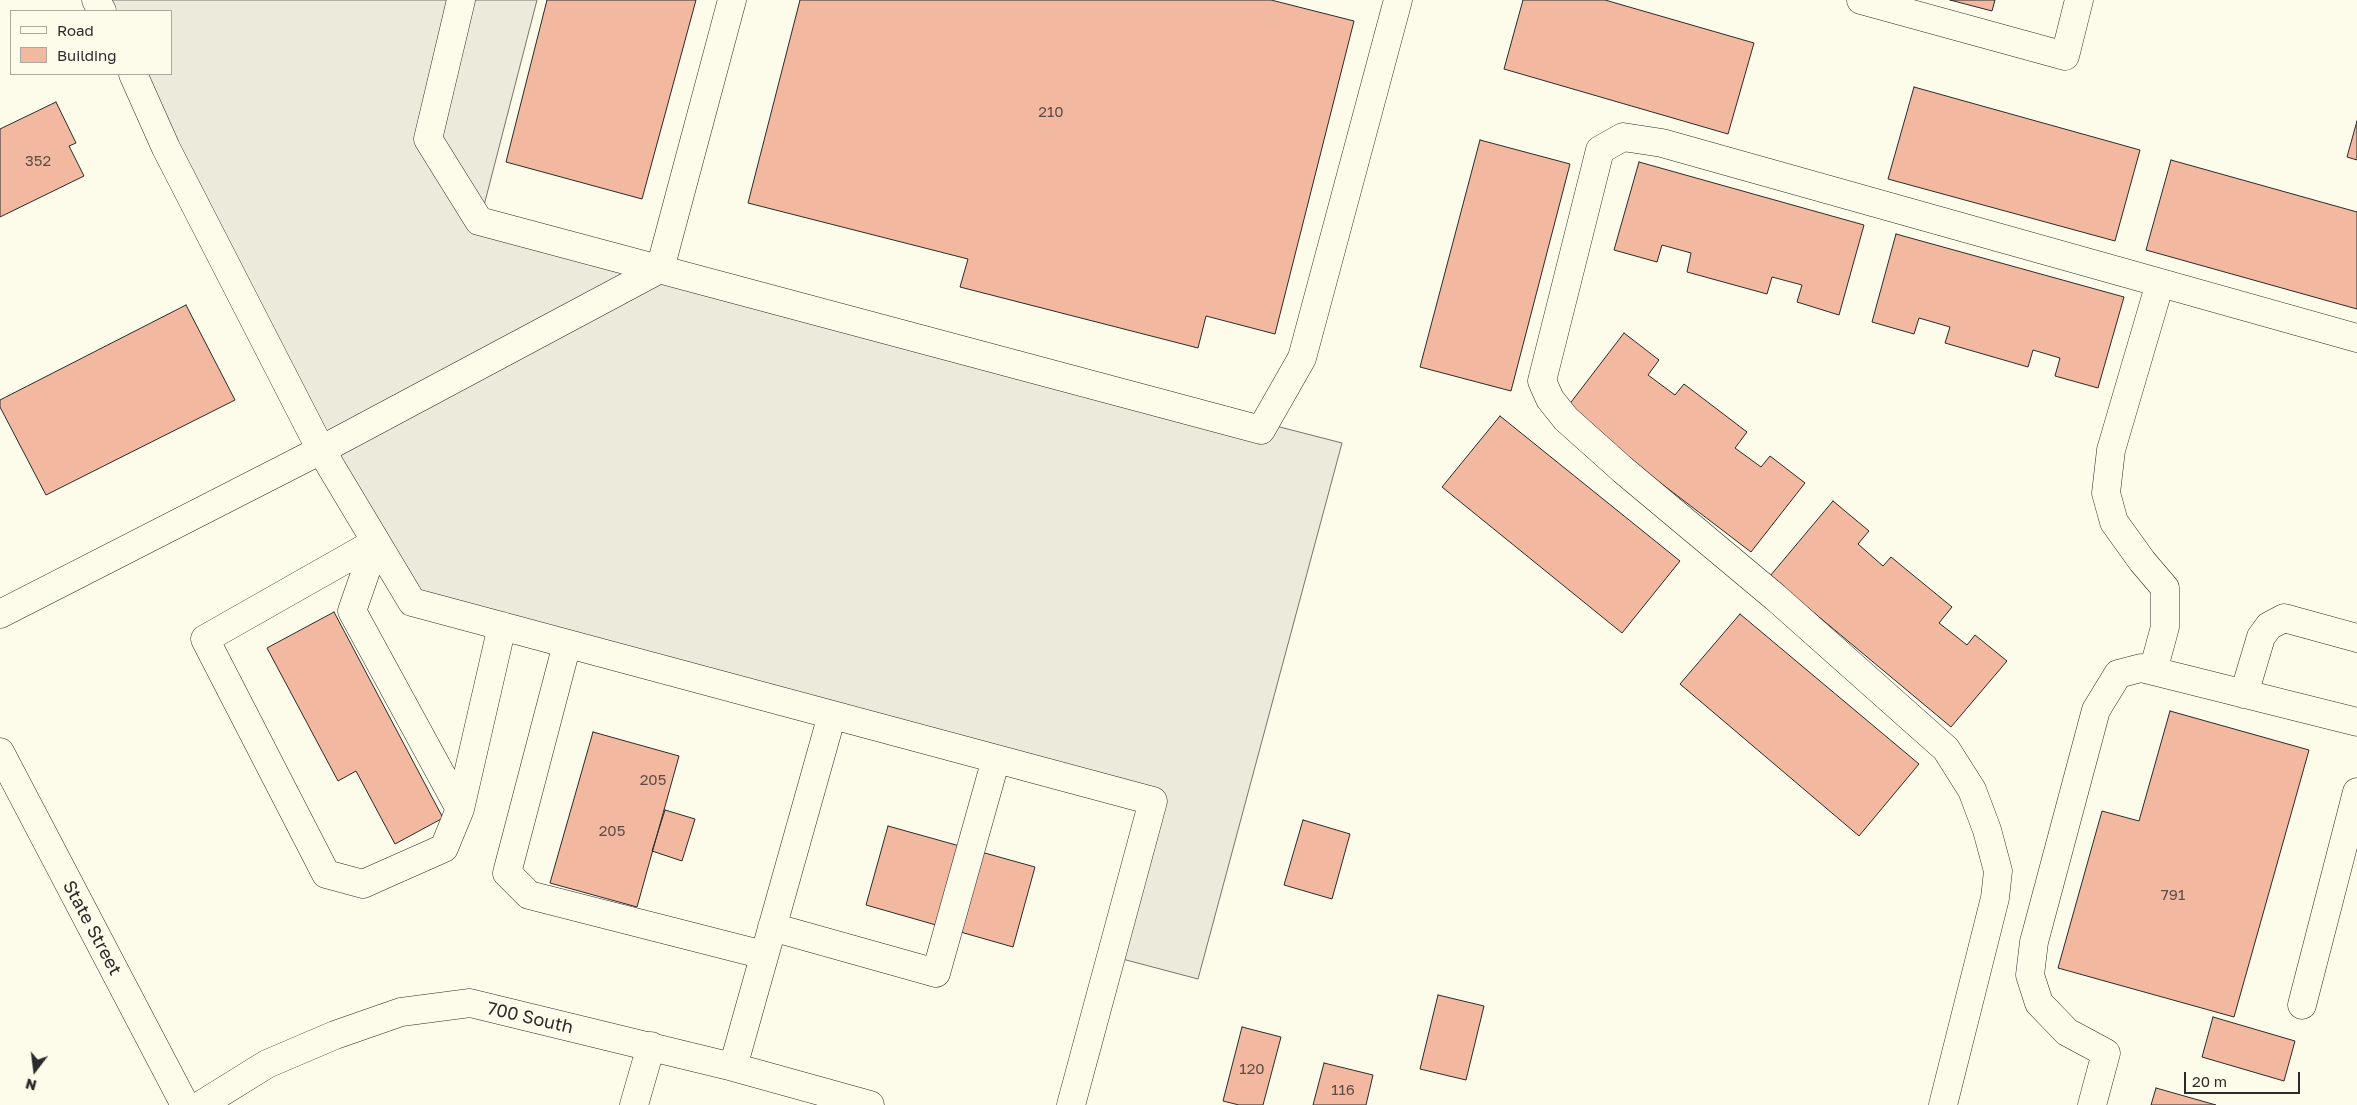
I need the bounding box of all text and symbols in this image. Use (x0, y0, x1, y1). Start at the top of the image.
legend (10, 10, 172, 75)
text: Road (57, 21, 94, 39)
text: Building (57, 46, 117, 64)
house number: 210 (1038, 103, 1064, 121)
house number: 352 (25, 152, 51, 170)
house number: 205 (640, 771, 666, 789)
house number: 205 (599, 822, 625, 840)
street label: State Street (58, 877, 126, 979)
house number: 791 (2161, 886, 2185, 904)
street label: 700 South (485, 998, 575, 1038)
north arrow (10, 1045, 60, 1095)
house number: 120 (1239, 1060, 1265, 1078)
scale bar (2187, 1062, 2303, 1094)
text: 20 m (2192, 1072, 2227, 1090)
text: N (24, 1075, 38, 1095)
house number: 116 (1331, 1081, 1355, 1099)

